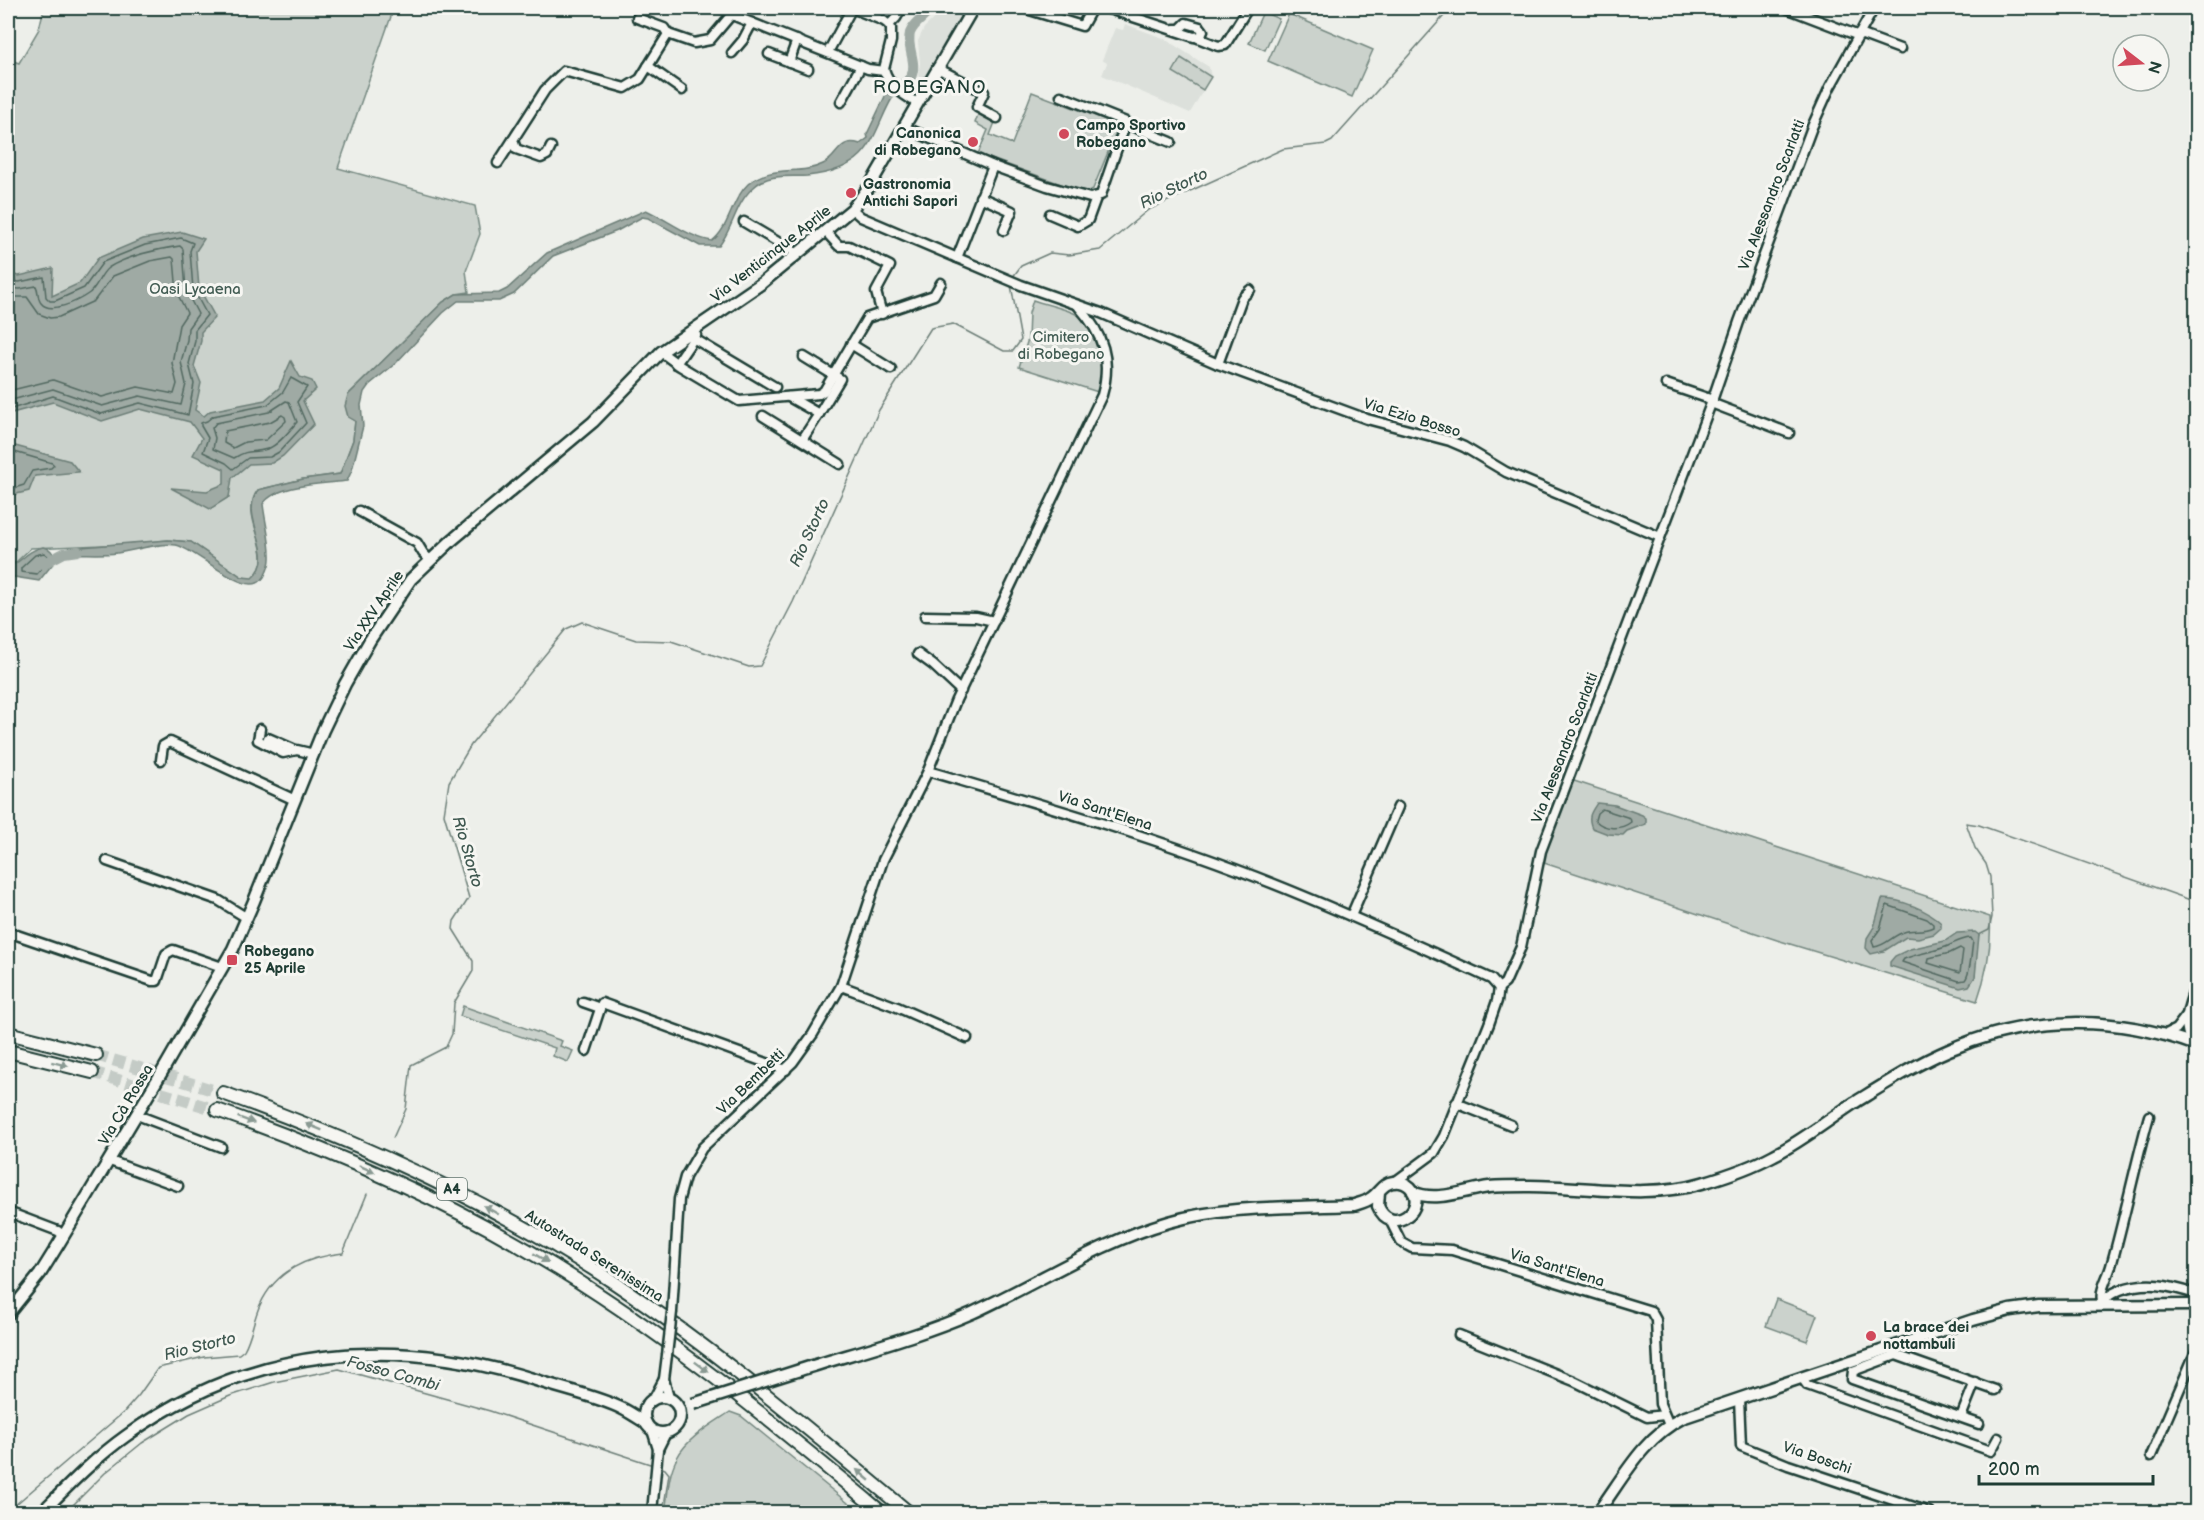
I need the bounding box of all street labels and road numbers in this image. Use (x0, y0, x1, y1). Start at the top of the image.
street label: Via Alessandro Scarlatti (1734, 117, 1810, 273)
street label: Via Venticinque Aprile (707, 201, 835, 307)
street label: Via Ezio Bosso (1361, 394, 1463, 442)
street label: Via XXV Aprile (340, 567, 408, 655)
street label: Via Alessandro Scarlatti (1527, 670, 1603, 826)
street label: Via Sant'Elena (1055, 787, 1155, 835)
street label: Via Bembetti (713, 1045, 789, 1119)
street label: Via Cà Rossa (94, 1061, 158, 1149)
road number: A4 (437, 1178, 467, 1200)
street label: Autostrada Serenissima (521, 1206, 667, 1306)
street label: Via Sant'Elena (1507, 1245, 1607, 1291)
street label: Via Boschi (1780, 1437, 1854, 1479)

